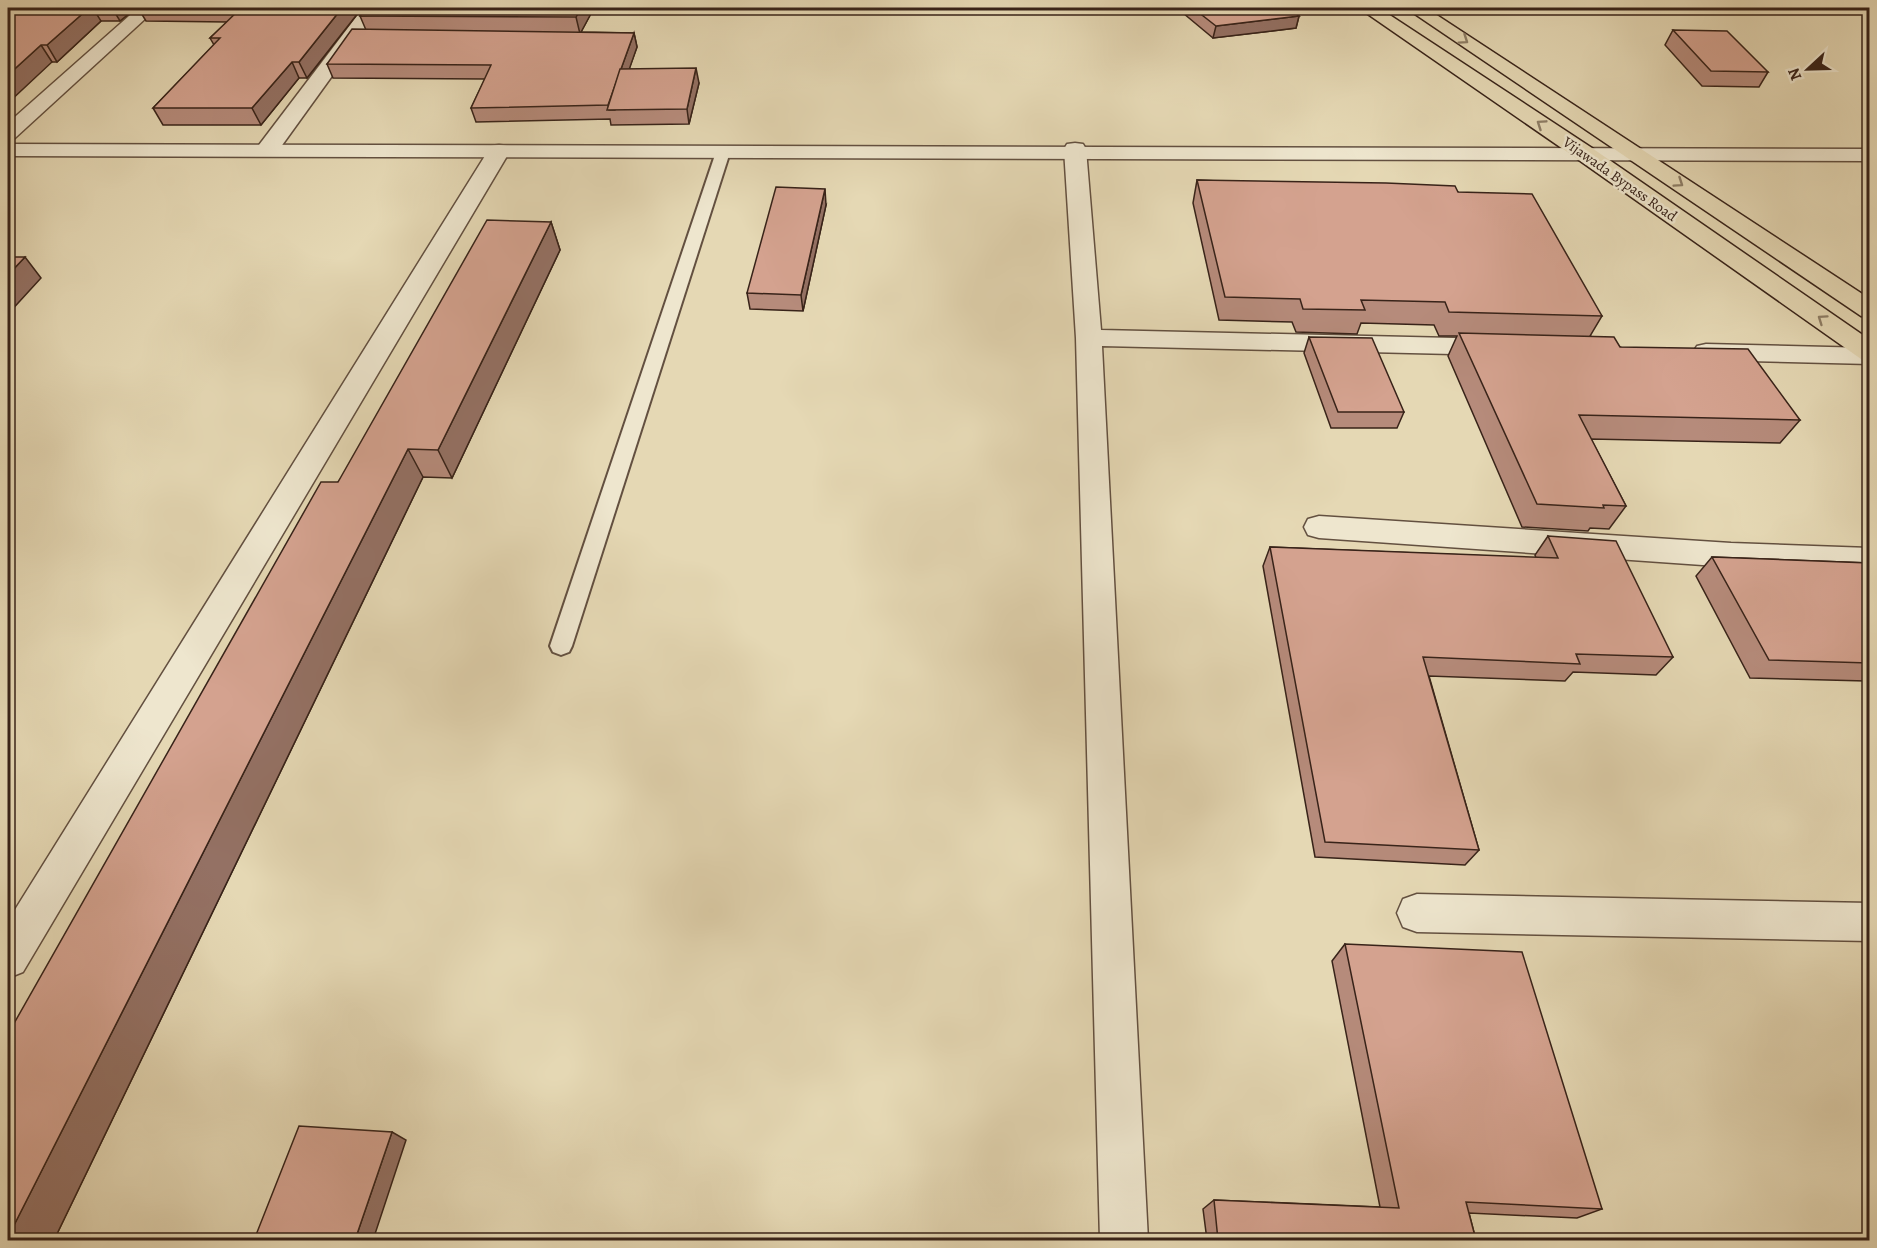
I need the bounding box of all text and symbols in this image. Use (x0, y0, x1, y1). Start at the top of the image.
one-way arrow (1458, 33, 1468, 45)
north arrow (1778, 39, 1838, 99)
text: N (1783, 64, 1807, 84)
one-way arrow (1536, 120, 1547, 131)
street label: Vijawada Bypass Road (1558, 131, 1682, 227)
one-way arrow (1672, 176, 1683, 187)
one-way arrow (1817, 315, 1828, 326)

